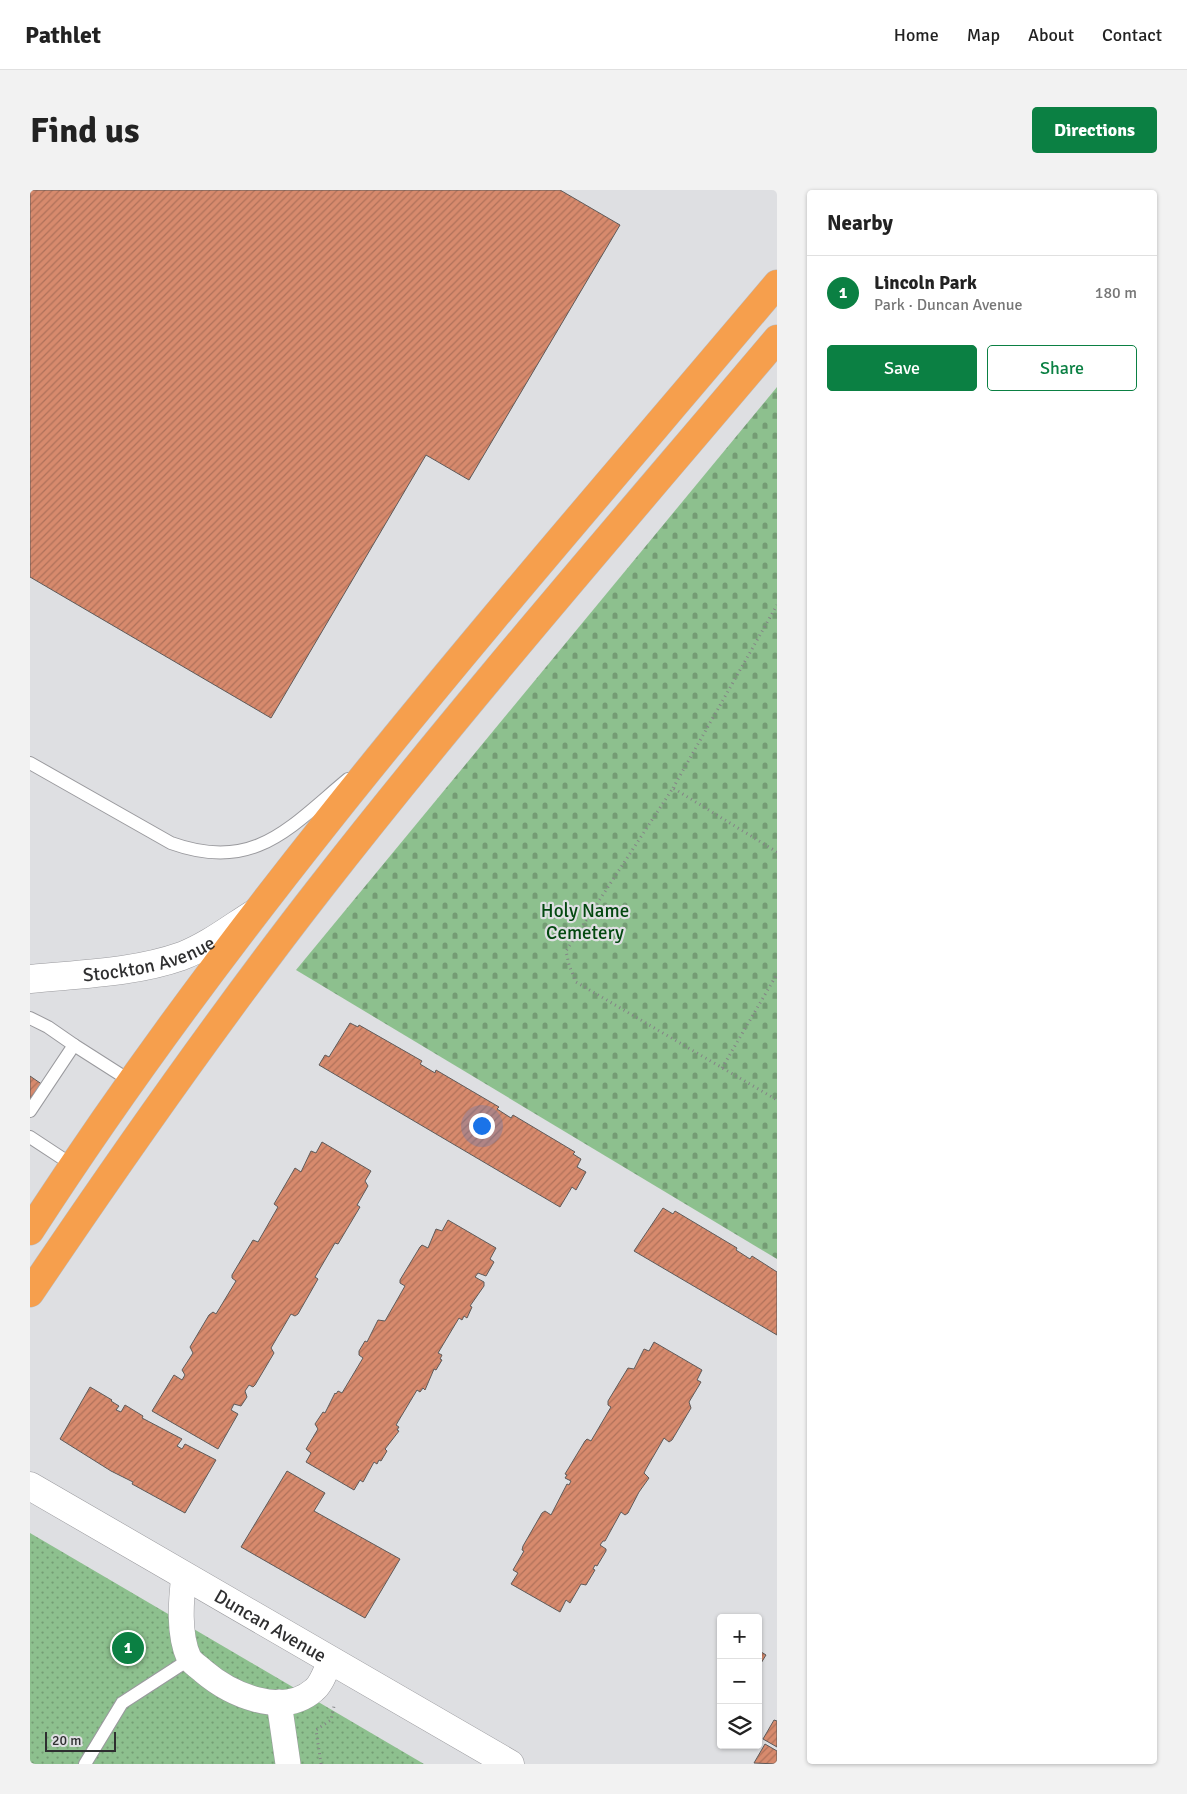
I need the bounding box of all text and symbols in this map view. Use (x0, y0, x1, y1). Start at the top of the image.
text: Pathlet (25, 20, 101, 50)
text: Home (894, 24, 939, 46)
text: Map (967, 24, 1000, 46)
text: About (1028, 24, 1074, 46)
text: Contact (1102, 24, 1162, 46)
button: Directions (1032, 107, 1157, 153)
text: Find us (30, 109, 140, 152)
text: Nearby (827, 210, 893, 236)
text: Lincoln Park (874, 271, 977, 295)
text: 1 (839, 283, 847, 303)
text: 180 m (1095, 283, 1137, 303)
text: Park · Duncan Avenue (874, 295, 1022, 315)
button: Save (827, 345, 977, 391)
button: Share (987, 345, 1137, 391)
park label: Holy Name Cemetery (541, 899, 629, 945)
street label: Stockton Avenue (82, 931, 220, 987)
your location (469, 1113, 495, 1139)
street label: Duncan Avenue (210, 1584, 330, 1668)
map controls (717, 1614, 762, 1749)
button: + (717, 1614, 762, 1659)
pin: 1 (112, 1629, 144, 1667)
button: − (717, 1659, 762, 1704)
button: layers (717, 1704, 762, 1749)
scale bar (45, 1729, 116, 1752)
text: 20 m (52, 1732, 81, 1749)

